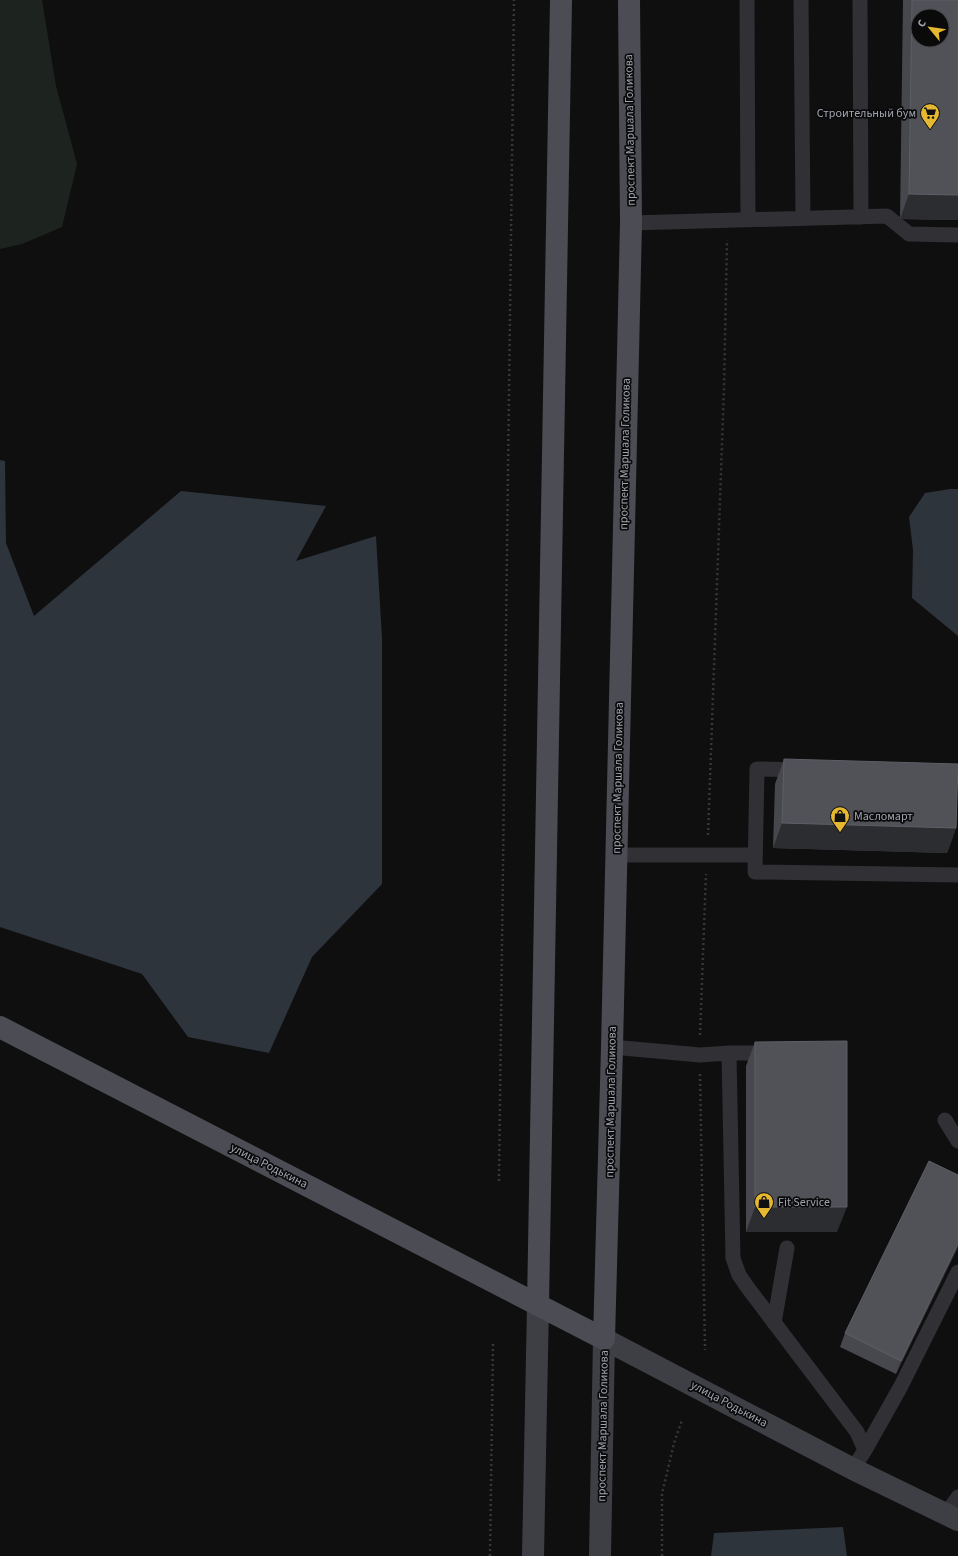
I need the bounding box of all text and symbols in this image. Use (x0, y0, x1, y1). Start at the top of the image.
north arrow (910, 8, 950, 48)
text: С (914, 16, 930, 30)
street label: проспект Маршала Голикова (620, 54, 640, 206)
supermarket icon: Строительный бум (919, 102, 941, 130)
place label: Строительный бум (817, 105, 916, 122)
street label: проспект Маршала Голикова (615, 378, 635, 530)
street label: проспект Маршала Голикова (608, 702, 628, 854)
shop icon: Масломарт (829, 805, 851, 833)
place label: Масломарт (854, 808, 913, 825)
street label: проспект Маршала Голикова (601, 1026, 621, 1178)
street label: улица Родькина (227, 1139, 311, 1193)
shop icon: Fit Service (753, 1191, 775, 1219)
place label: Fit Service (778, 1194, 830, 1211)
street label: проспект Маршала Голикова (593, 1350, 613, 1502)
street label: улица Родькина (688, 1377, 770, 1431)

